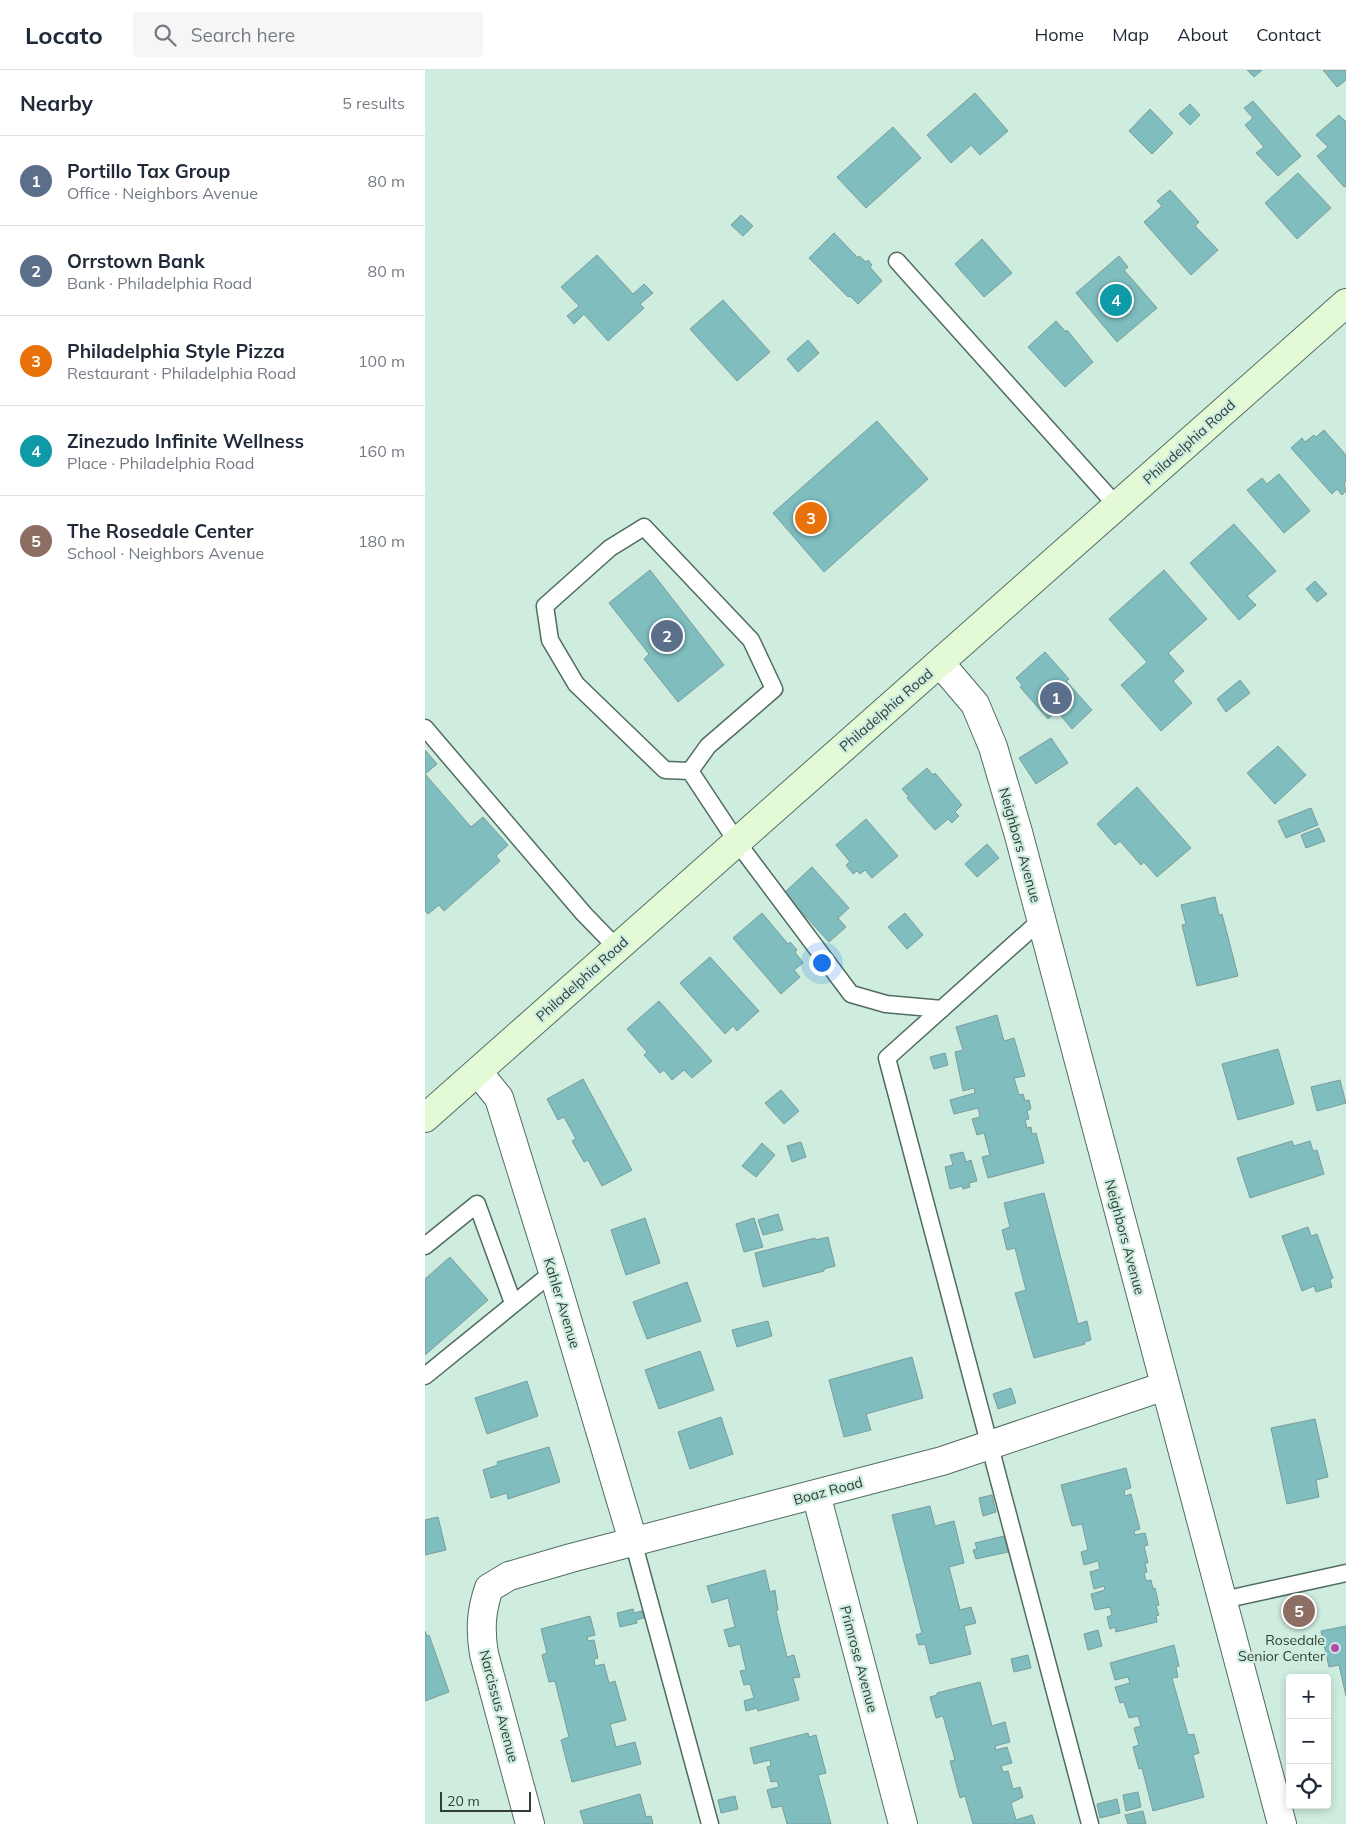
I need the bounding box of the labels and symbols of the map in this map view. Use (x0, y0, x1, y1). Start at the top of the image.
pin: 4 (1100, 281, 1132, 319)
street label: Philadelphia Road (1139, 396, 1239, 488)
pin: 3 (795, 499, 827, 537)
pin: 2 (651, 617, 683, 655)
street label: Philadelphia Road (836, 664, 936, 756)
pin: 1 (1040, 679, 1072, 717)
street label: Neighbors Avenue (995, 785, 1045, 905)
street label: Philadelphia Road (532, 933, 632, 1025)
your location (809, 950, 835, 976)
street label: Neighbors Avenue (1101, 1177, 1149, 1297)
street label: Kahler Avenue (540, 1255, 584, 1351)
street label: Boaz Road (791, 1473, 865, 1509)
pin: 5 (1283, 1592, 1315, 1630)
street label: Primrose Avenue (836, 1604, 882, 1714)
place label: Rosedale Senior Center (1238, 1631, 1326, 1665)
marker: Rosedale Senior Center (1329, 1642, 1341, 1654)
street label: Narcissus Avenue (475, 1648, 523, 1764)
scale bar (440, 1789, 531, 1812)

